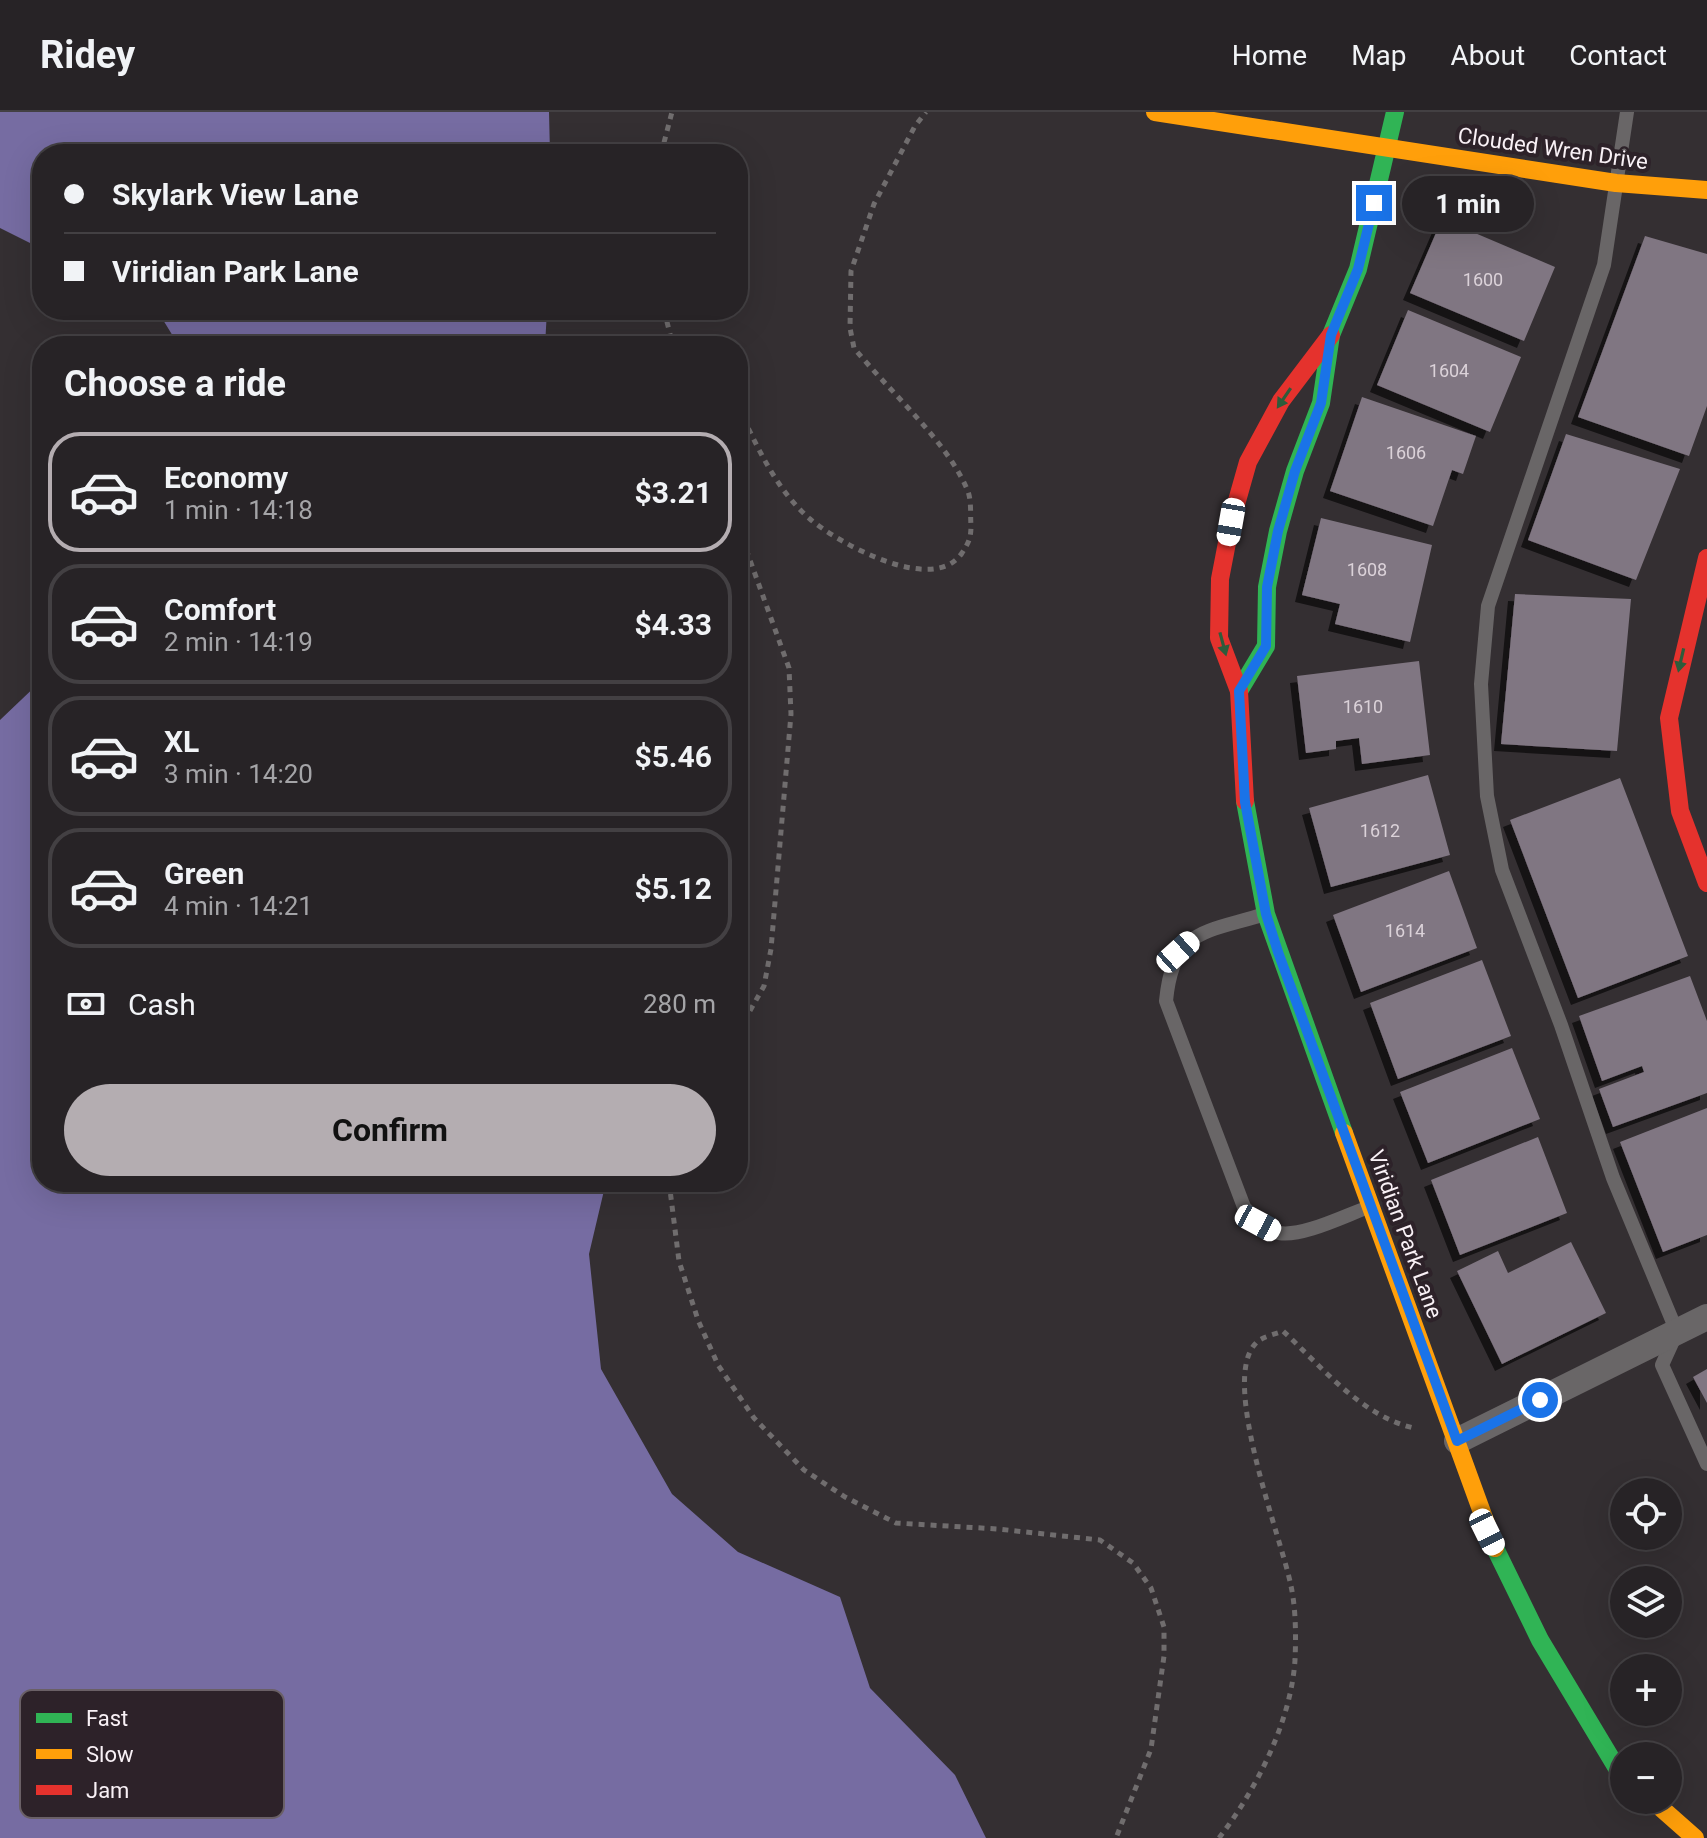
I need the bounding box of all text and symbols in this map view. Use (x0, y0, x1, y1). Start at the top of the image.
text: Ridey (40, 33, 135, 77)
text: Home (1232, 39, 1307, 72)
text: Map (1351, 39, 1407, 72)
text: About (1451, 39, 1525, 72)
text: Contact (1569, 39, 1667, 72)
street label: Clouded Wren Drive (1456, 123, 1650, 174)
callout: 1 min (1402, 175, 1534, 231)
text: Skylark View Lane (112, 177, 359, 212)
route end (1356, 185, 1392, 221)
text: 1 min (1435, 189, 1501, 219)
text: Viridian Park Lane (112, 254, 359, 289)
house number: 1600 (1463, 269, 1503, 290)
house number: 1604 (1429, 360, 1469, 381)
text: Choose a ride (64, 363, 286, 405)
one-way arrow (1277, 387, 1292, 408)
house number: 1606 (1386, 442, 1426, 463)
icon: car (68, 456, 140, 528)
text: Economy (164, 460, 288, 495)
text: $3.21 (634, 475, 712, 510)
text: 1 min · 14:18 (164, 495, 313, 525)
car (1215, 496, 1247, 548)
house number: 1608 (1347, 559, 1387, 580)
icon: car (68, 588, 140, 660)
text: Comfort (164, 592, 276, 627)
text: $4.33 (634, 607, 712, 642)
text: 2 min · 14:19 (164, 627, 313, 657)
one-way arrow (1217, 633, 1230, 657)
one-way arrow (1675, 648, 1687, 673)
house number: 1610 (1343, 696, 1383, 717)
icon: car (68, 720, 140, 792)
text: XL (164, 724, 199, 759)
text: $5.46 (634, 739, 712, 774)
text: 3 min · 14:20 (164, 759, 313, 789)
house number: 1612 (1360, 820, 1400, 841)
icon: car (68, 852, 140, 924)
text: Green (164, 856, 244, 891)
text: $5.12 (634, 871, 712, 906)
text: 4 min · 14:21 (164, 891, 313, 921)
house number: 1614 (1385, 920, 1425, 941)
car (1152, 927, 1204, 977)
icon: cash (64, 982, 108, 1026)
text: Cash (128, 987, 196, 1022)
text: 280 m (643, 989, 716, 1019)
button: Confirm (64, 1084, 716, 1176)
street label: Viridian Park Lane (1364, 1147, 1448, 1322)
car (1231, 1201, 1285, 1245)
route start (1522, 1382, 1558, 1418)
map controls (1610, 1478, 1682, 1814)
button: locate (1610, 1478, 1682, 1550)
car (1466, 1505, 1508, 1559)
button: layers (1610, 1566, 1682, 1638)
button: + (1610, 1654, 1682, 1726)
legend (20, 1690, 284, 1818)
text: Fast (86, 1706, 128, 1731)
text: Slow (86, 1742, 134, 1767)
button: − (1610, 1742, 1682, 1814)
text: Jam (86, 1778, 129, 1803)

